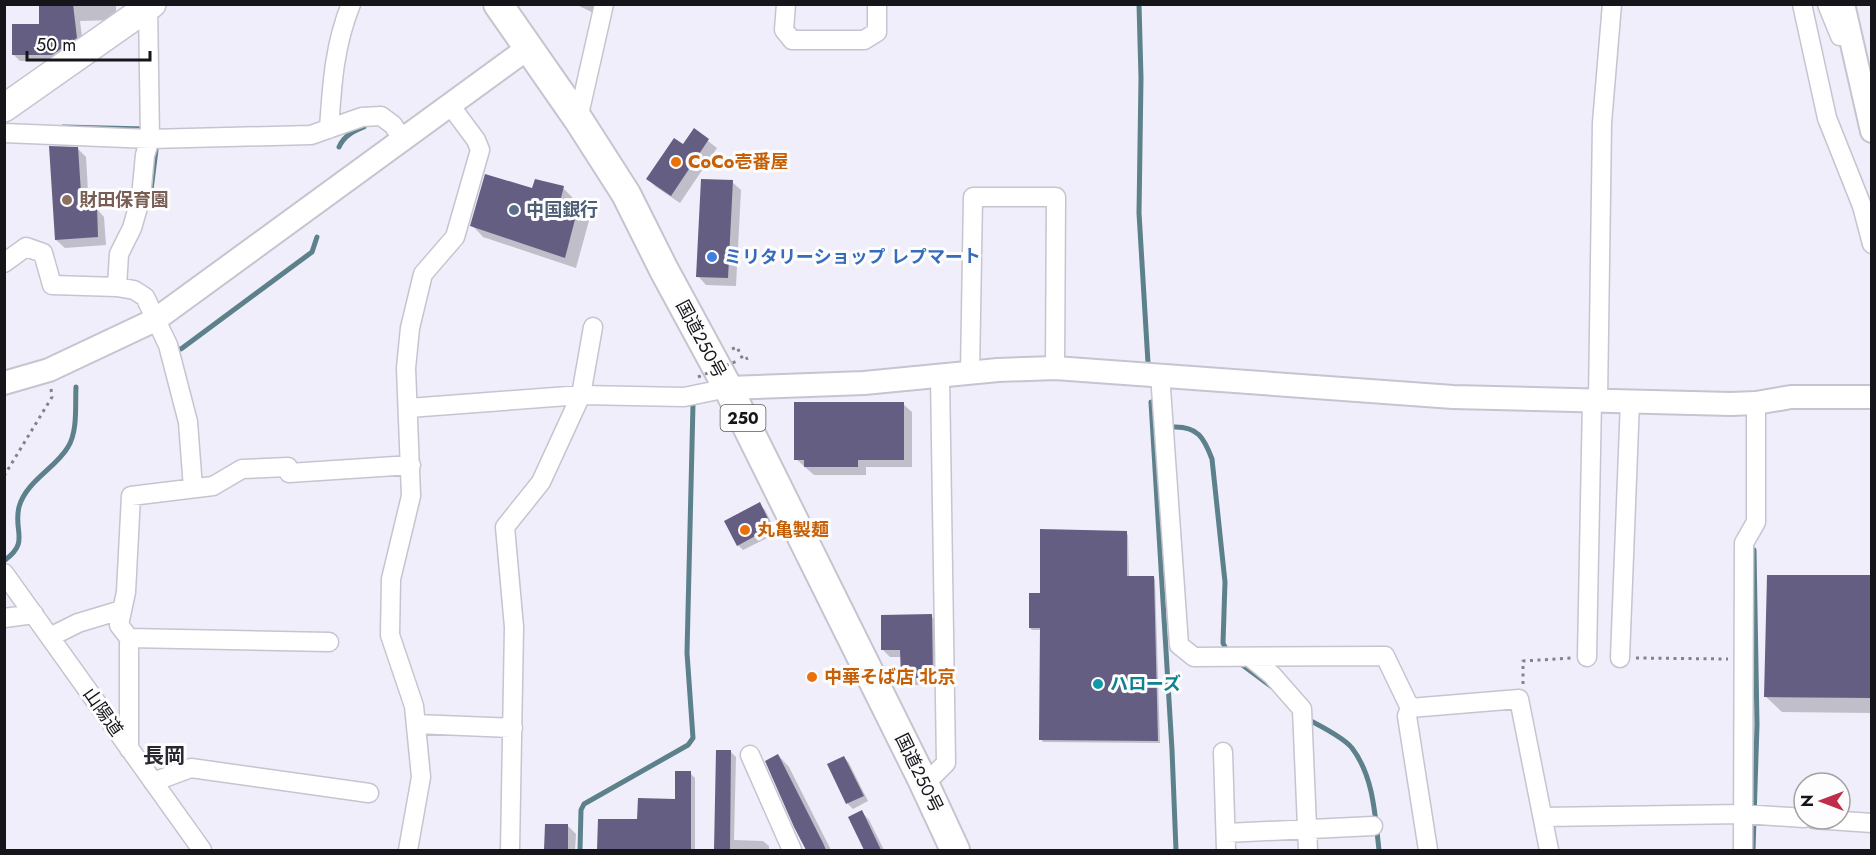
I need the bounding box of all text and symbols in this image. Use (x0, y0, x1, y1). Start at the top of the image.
scale bar (27, 24, 150, 62)
text: 50 m (36, 32, 76, 58)
place label: CoCo壱番屋 (688, 149, 788, 175)
marker: CoCo壱番屋 (669, 155, 683, 169)
place label: 財田保育園 (79, 187, 169, 213)
marker: 財田保育園 (60, 193, 74, 207)
place label: 中国銀行 (526, 197, 598, 223)
marker: 中国銀行 (507, 203, 521, 217)
place label: ミリタリーショップ レプマート (724, 244, 981, 270)
marker: ミリタリーショップ レプマート (705, 250, 719, 264)
street label: 国道250号 (670, 295, 732, 383)
road number: 250 (720, 405, 766, 431)
place label: 丸亀製麺 (757, 517, 829, 543)
marker: 丸亀製麺 (738, 523, 752, 537)
place label: 中華そば店 北京 (824, 664, 955, 690)
marker: 中華そば店 北京 (805, 670, 819, 684)
place label: ハローズ (1110, 671, 1181, 697)
marker: ハローズ (1091, 677, 1105, 691)
street label: 山陽道 (77, 682, 129, 742)
street label: 国道250号 (889, 729, 949, 817)
district label: 長岡 (143, 741, 185, 771)
north arrow (1792, 771, 1852, 831)
text: N (1796, 795, 1819, 807)

